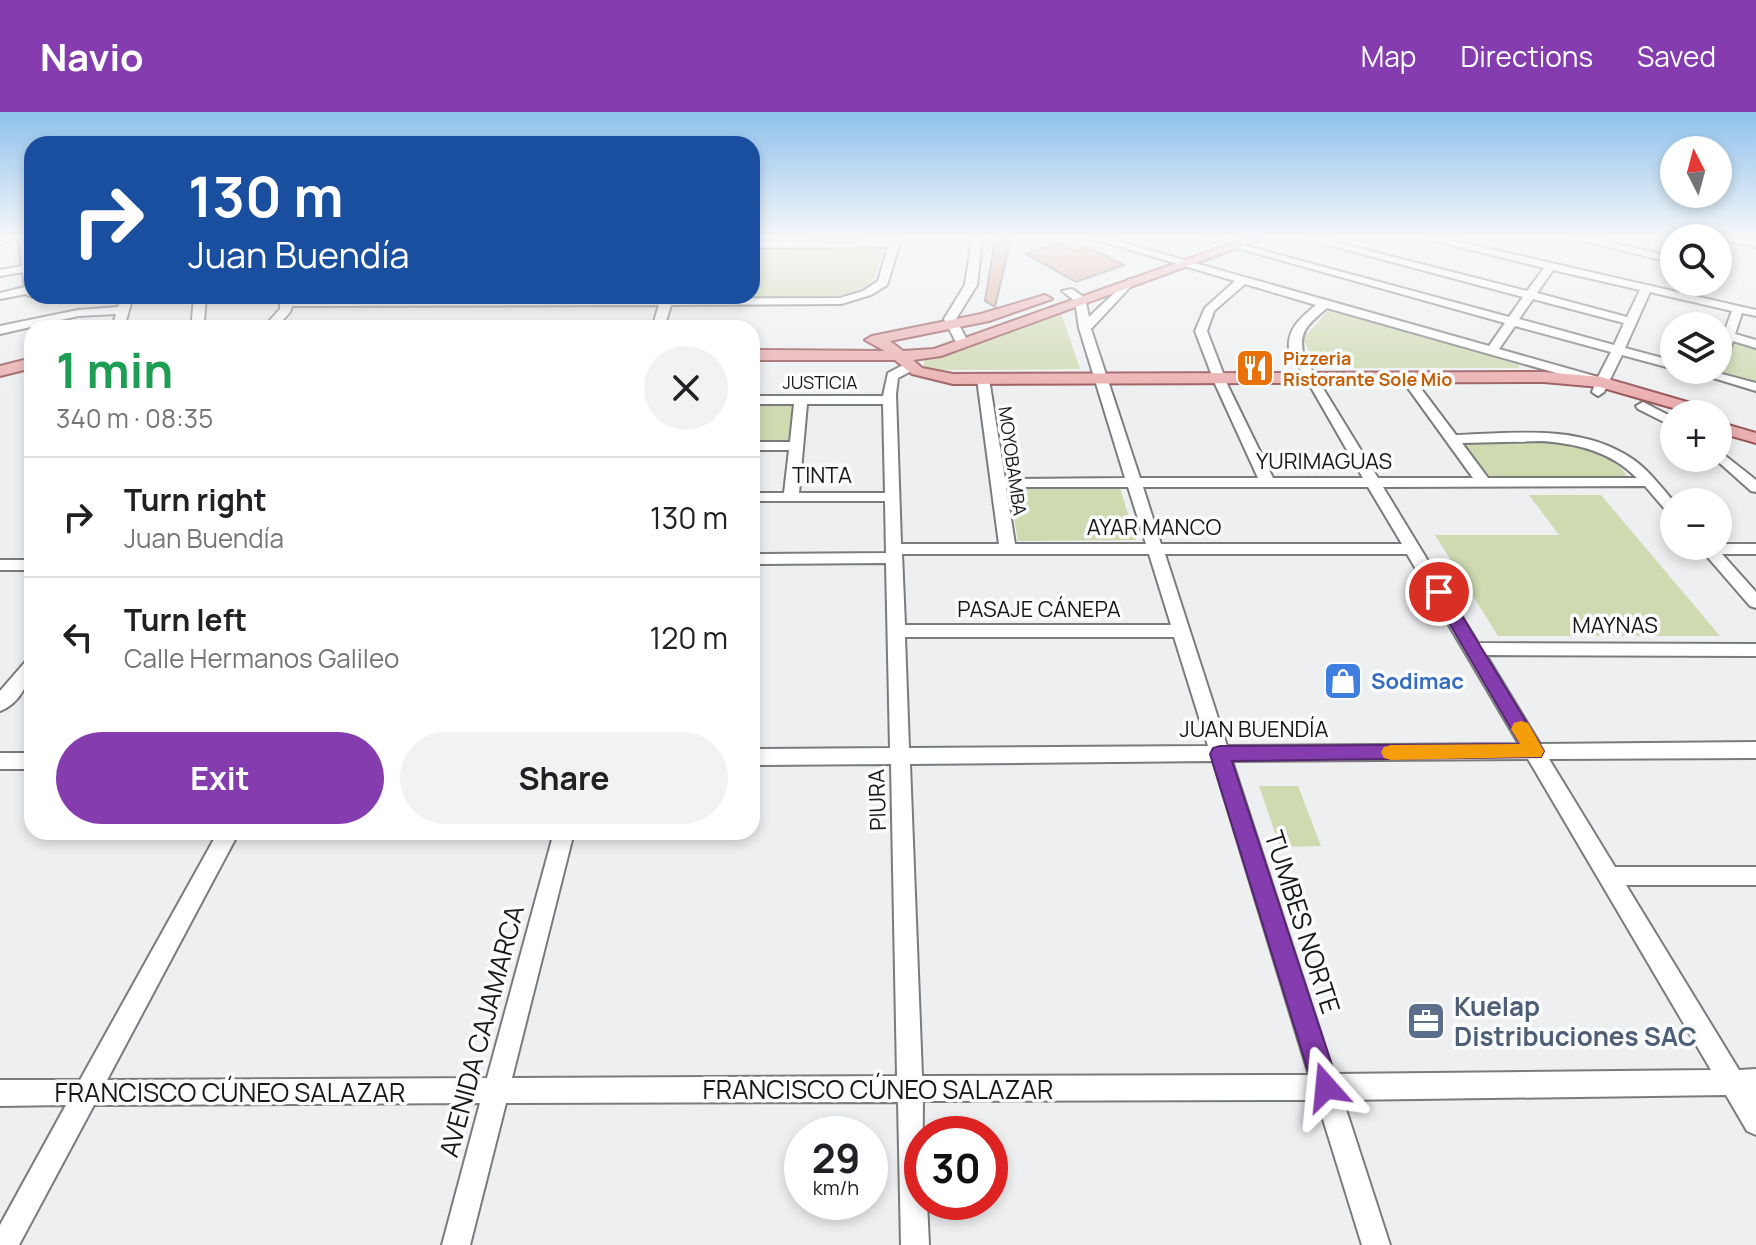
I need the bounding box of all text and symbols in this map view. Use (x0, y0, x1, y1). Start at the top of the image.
text: Navio (40, 30, 144, 82)
text: Map (1361, 37, 1416, 75)
text: Directions (1460, 37, 1593, 75)
text: Saved (1637, 37, 1716, 75)
north arrow (1660, 136, 1732, 208)
map controls (1660, 136, 1732, 560)
text: 130 m (188, 157, 344, 234)
icon: right (56, 168, 160, 272)
button: search (1660, 224, 1732, 296)
text: Juan Buendía (188, 230, 410, 279)
button: layers (1660, 312, 1732, 384)
text: 1 min (56, 337, 173, 402)
button: close (644, 346, 728, 430)
place label: Pizzeria Ristorante Sole Mio (1283, 346, 1452, 391)
restaurant icon: Pizzeria Ristorante Sole Mio (1234, 347, 1276, 389)
street label: JUSTICIA (783, 370, 858, 394)
text: 340 m · 08:35 (56, 400, 213, 436)
button: + (1660, 400, 1732, 472)
street label: MOYOBAMBA (993, 405, 1033, 518)
street label: YURIMAGUAS (1256, 446, 1392, 476)
street label: TINTA (792, 460, 852, 490)
text: Turn right (124, 479, 267, 520)
button: − (1660, 488, 1732, 560)
icon: right (56, 495, 100, 539)
text: 130 m (650, 497, 728, 538)
street label: AYAR MANCO (1087, 512, 1221, 542)
text: Juan Buendía (124, 520, 284, 556)
pin (1405, 558, 1473, 626)
icon: arrive (1417, 570, 1461, 614)
street label: PASAJE CÁNEPA (957, 594, 1121, 624)
text: Turn left (124, 599, 247, 640)
street label: MAYNAS (1572, 610, 1658, 640)
icon: left (56, 615, 100, 659)
text: 120 m (649, 617, 728, 658)
text: Calle Hermanos Galileo (124, 640, 399, 676)
shop icon: Sodimac (1322, 660, 1364, 702)
place label: Sodimac (1371, 666, 1464, 696)
street label: JUAN BUENDÍA (1180, 714, 1328, 744)
button: Exit (56, 732, 384, 824)
button: Share (400, 732, 728, 824)
street label: PIURA (861, 769, 893, 831)
street label: TUMBES NORTE (1256, 826, 1350, 1018)
street label: AVENIDA CAJAMARCA (430, 901, 532, 1161)
place label: Kuelap Distribuciones SAC (1454, 988, 1697, 1054)
office icon: Kuelap Distribuciones SAC (1405, 1000, 1447, 1042)
position arrow (1284, 1045, 1368, 1129)
street label: FRANCISCO CÚNEO SALAZAR (703, 1071, 1053, 1107)
street label: FRANCISCO CÚNEO SALAZAR (55, 1074, 405, 1110)
speed limit sign: 30 (904, 1116, 1008, 1220)
text: 29 (812, 1130, 860, 1185)
text: km/h (813, 1174, 859, 1201)

